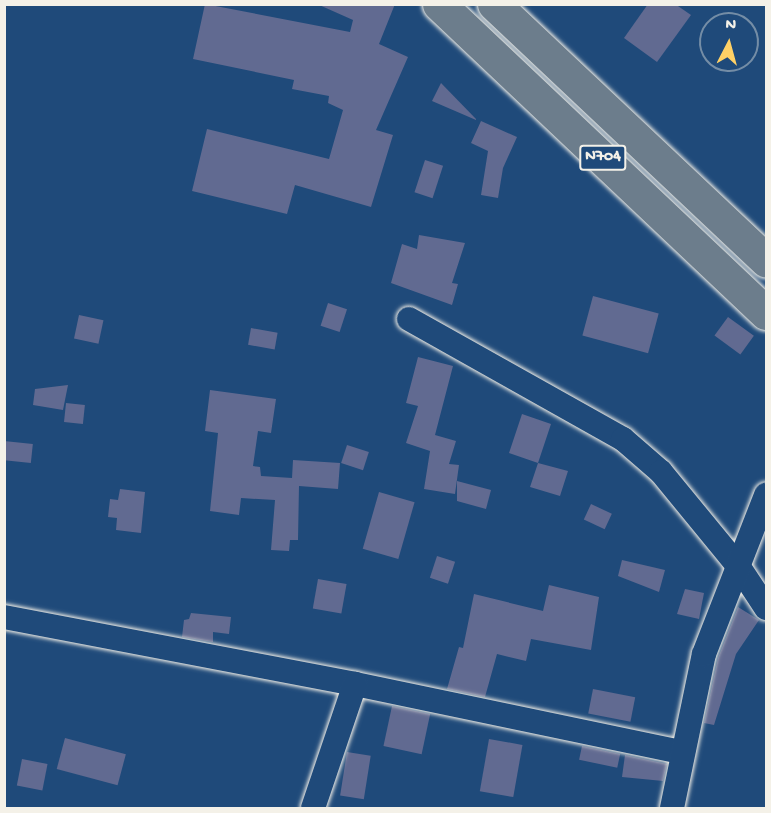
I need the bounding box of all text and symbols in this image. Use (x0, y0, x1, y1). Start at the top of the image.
north arrow (699, 12, 759, 72)
text: N (725, 16, 737, 36)
road number: N704 (579, 145, 627, 171)

